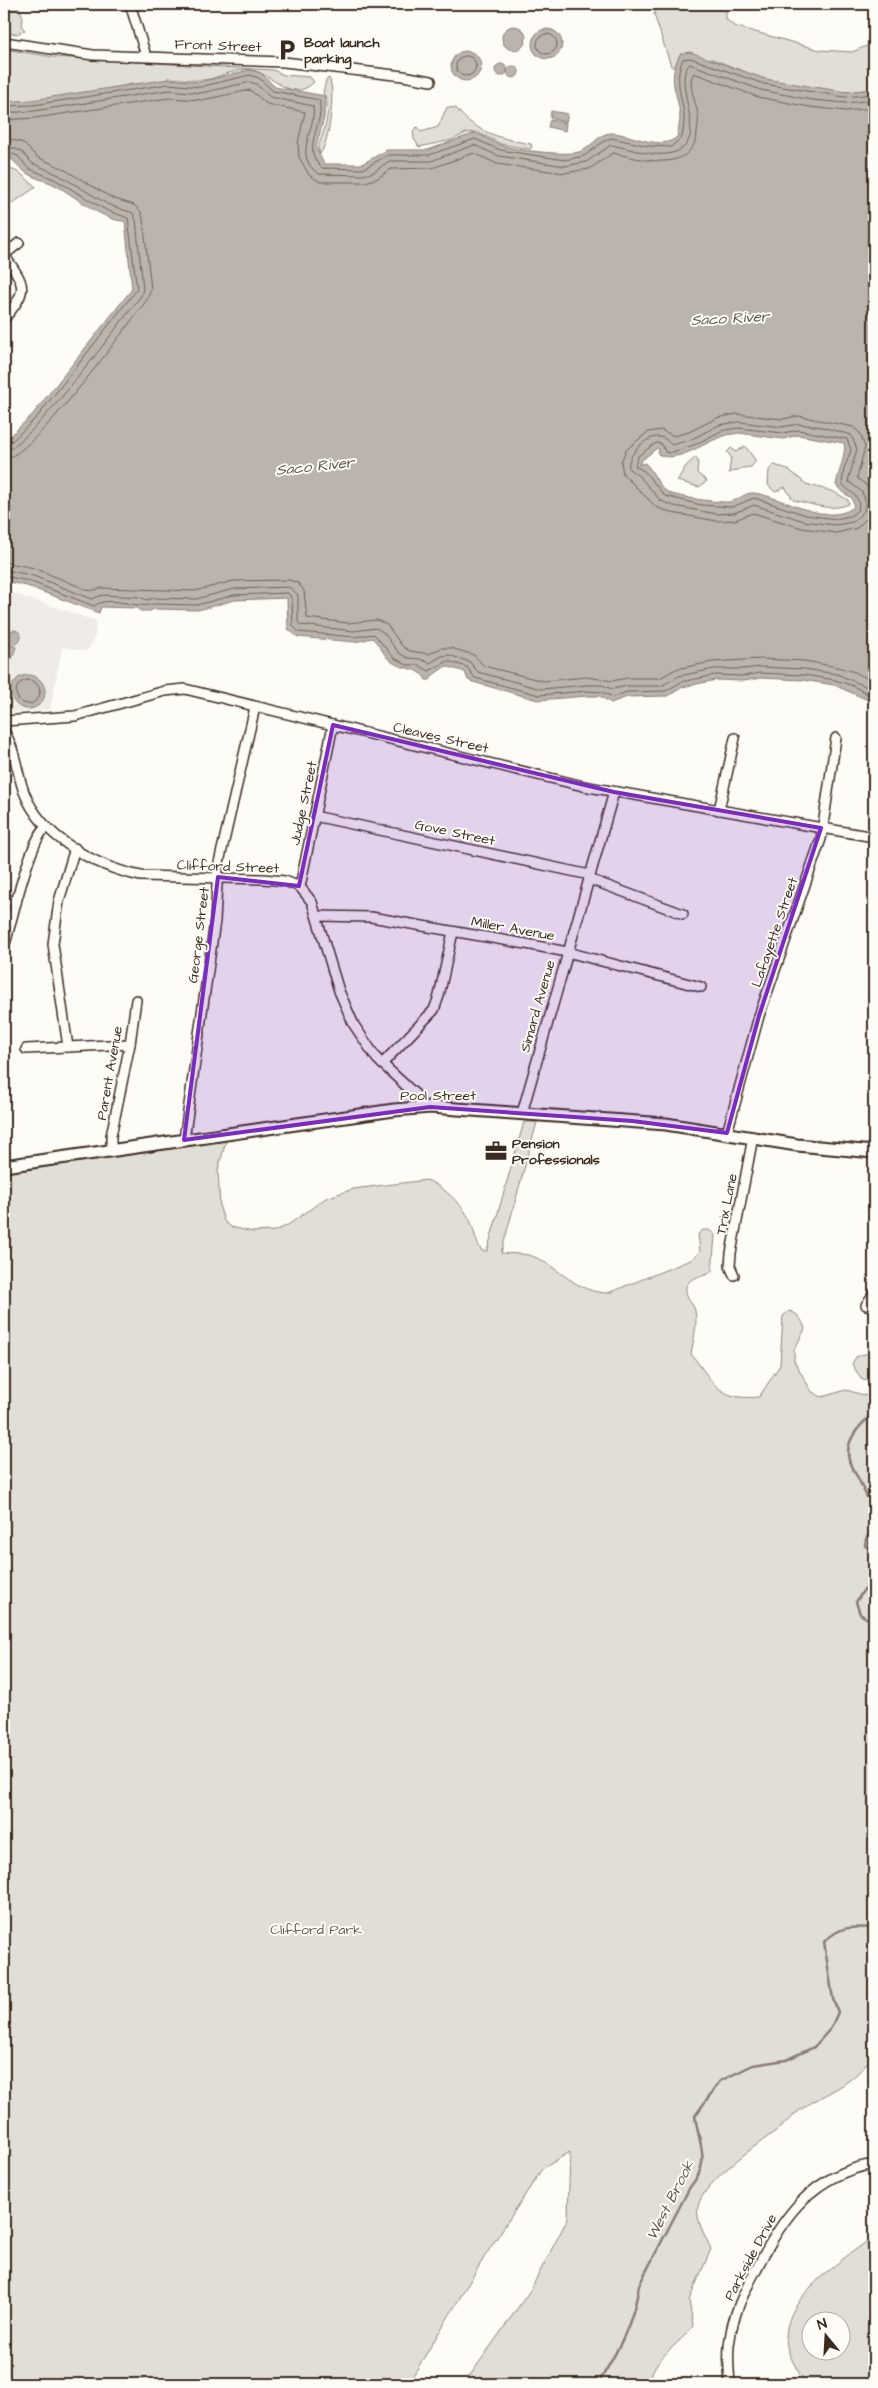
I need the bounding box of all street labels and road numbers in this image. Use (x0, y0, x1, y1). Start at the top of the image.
street label: Front Street (174, 34, 262, 58)
street label: Cleaves Street (391, 717, 491, 759)
street label: Judge Street (285, 759, 323, 847)
street label: Gove Street (413, 815, 497, 851)
street label: Clifford Street (176, 855, 280, 879)
street label: Lafayette Street (747, 874, 803, 990)
street label: George Street (183, 886, 215, 984)
street label: Miller Avenue (469, 912, 557, 946)
street label: Simard Avenue (515, 957, 561, 1055)
street label: Parent Avenue (92, 1024, 128, 1122)
street label: Pool Street (400, 1086, 476, 1106)
street label: Trix Lane (711, 1171, 743, 1237)
street label: Parkside Drive (720, 2210, 782, 2304)

